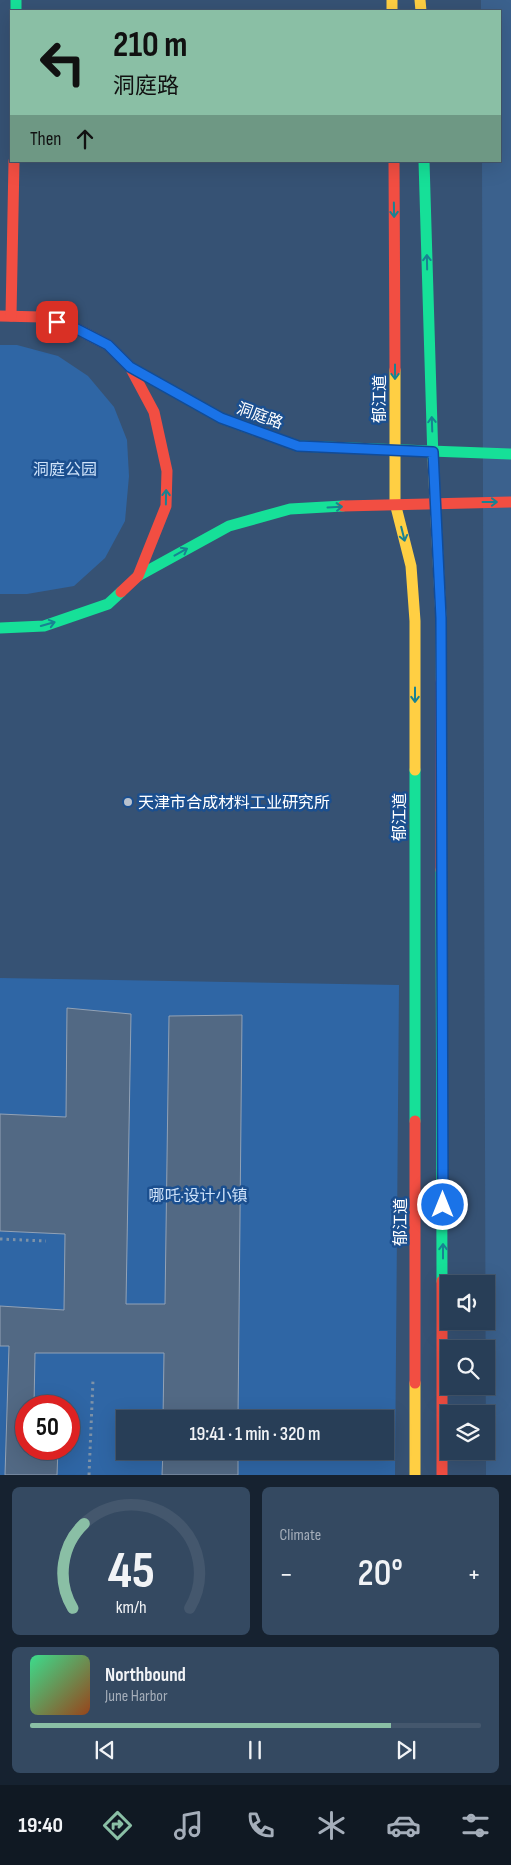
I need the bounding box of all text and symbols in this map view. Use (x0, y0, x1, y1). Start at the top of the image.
text: 210 m (113, 24, 187, 67)
icon: left (30, 30, 95, 95)
text: 洞庭路 (113, 73, 179, 100)
icon: ahead (71, 125, 99, 153)
text: Then (30, 128, 61, 151)
one-way arrow (390, 202, 399, 218)
one-way arrow (422, 254, 432, 270)
pin (36, 301, 78, 343)
icon: arrive (43, 308, 71, 336)
one-way arrow (390, 364, 400, 380)
street label: 郁江道 (371, 375, 390, 423)
street label: 洞庭路 (234, 399, 285, 434)
one-way arrow (427, 416, 437, 432)
park label: 洞庭公园 (33, 461, 97, 480)
one-way arrow (162, 489, 171, 505)
one-way arrow (482, 497, 498, 507)
one-way arrow (327, 502, 343, 511)
one-way arrow (398, 526, 408, 542)
one-way arrow (174, 547, 189, 557)
one-way arrow (40, 619, 56, 629)
one-way arrow (410, 687, 420, 703)
street label: 郁江道 (391, 793, 410, 841)
place label: 天津市合成材料工业研究所 (138, 794, 330, 813)
marker: 天津市合成材料工业研究所 (122, 796, 134, 808)
position arrow (416, 1178, 468, 1230)
park label: 哪吒·设计小镇 (148, 1187, 248, 1206)
street label: 郁江道 (392, 1198, 411, 1246)
one-way arrow (438, 1244, 448, 1260)
map controls (440, 1275, 495, 1460)
button: sound (440, 1275, 495, 1330)
button: search (440, 1340, 495, 1395)
speed limit sign: 50 (15, 1395, 80, 1460)
button: layers (440, 1405, 495, 1460)
text: 19:41 · 1 min · 320 m (189, 1423, 321, 1446)
text: Climate (280, 1526, 321, 1545)
text: 45 (107, 1540, 154, 1603)
text: 20° (358, 1551, 403, 1596)
text: − (280, 1558, 293, 1591)
text: + (467, 1558, 481, 1591)
text: km/h (115, 1597, 146, 1618)
text: Northbound (105, 1664, 186, 1687)
text: June Harbor (105, 1687, 168, 1706)
icon: previous (91, 1736, 119, 1764)
icon: pause (241, 1736, 269, 1764)
icon: next (392, 1736, 420, 1764)
icon: directions (100, 1808, 135, 1843)
icon: music (171, 1808, 206, 1843)
icon: phone (243, 1808, 278, 1843)
icon: climate (314, 1808, 349, 1843)
icon: car (386, 1808, 421, 1843)
icon: filters (458, 1808, 493, 1843)
text: 19:40 (18, 1812, 63, 1839)

